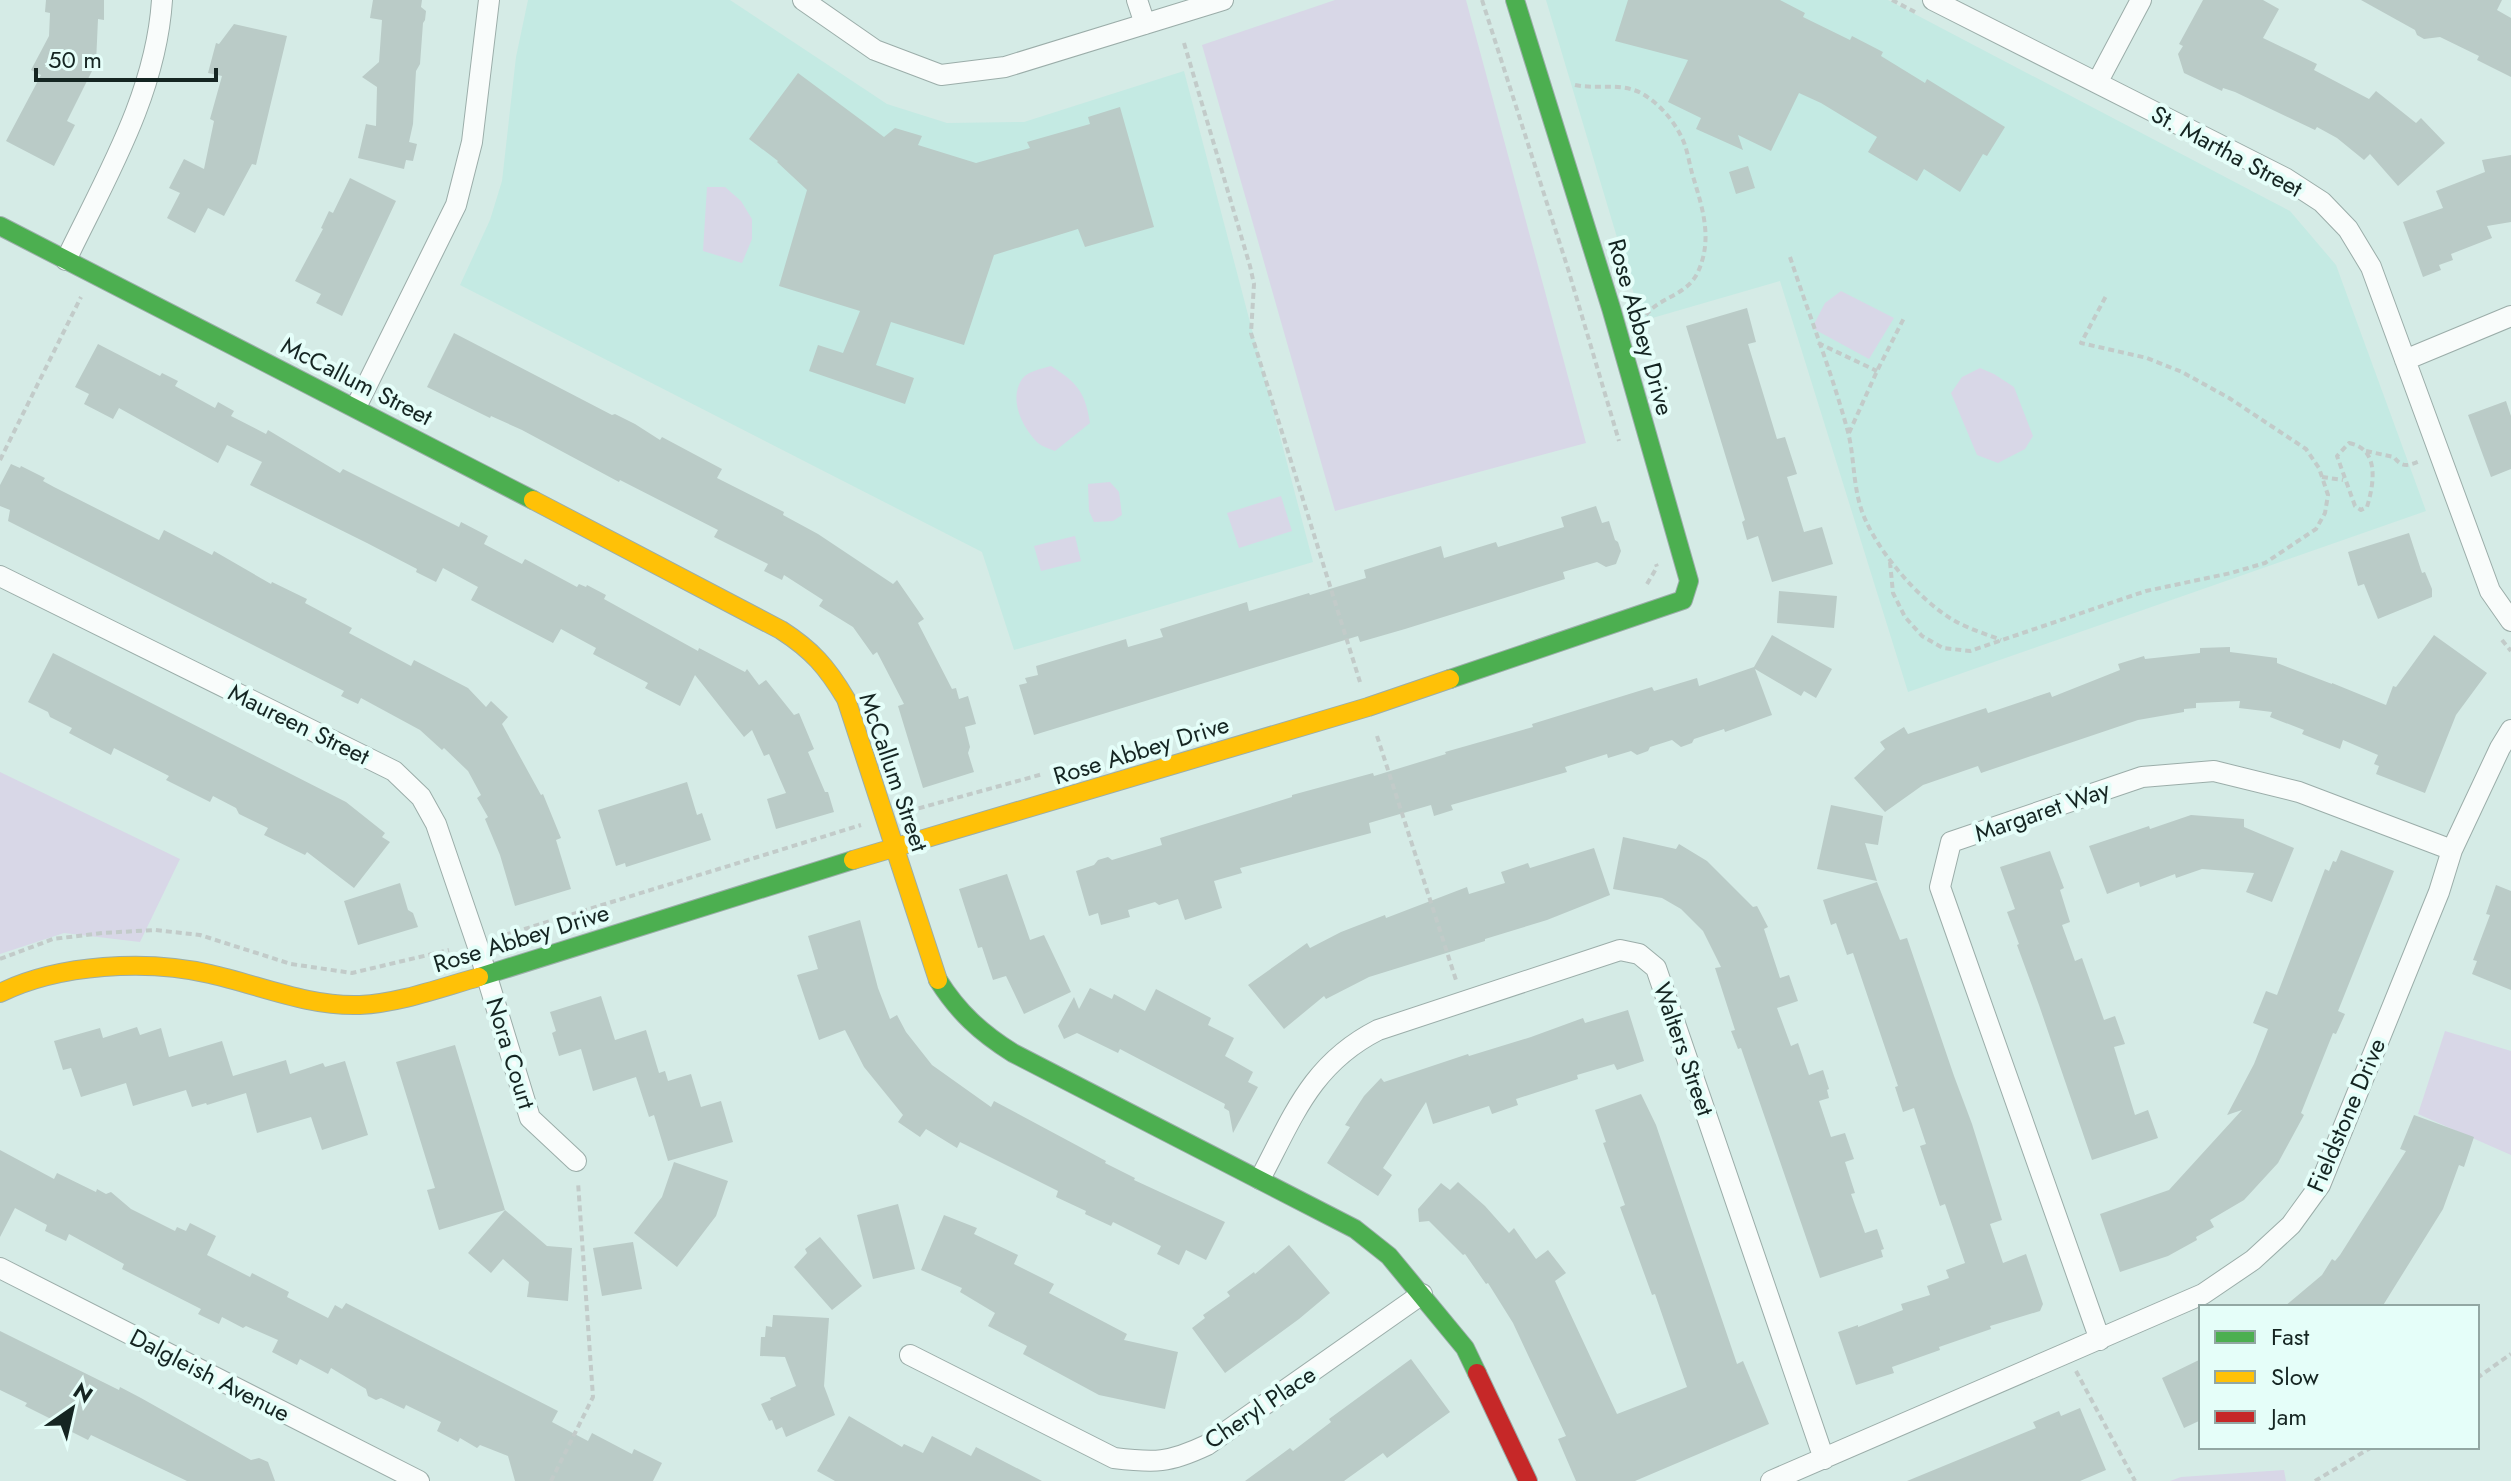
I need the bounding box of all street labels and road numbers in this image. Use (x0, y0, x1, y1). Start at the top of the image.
street label: St. Martha Street (2145, 96, 2309, 206)
street label: Rose Abbey Drive (1599, 235, 1683, 419)
street label: McCallum Street (275, 328, 439, 434)
street label: Maureen Street (222, 675, 376, 773)
street label: McCallum Street (850, 688, 938, 856)
street label: Rose Abbey Drive (1049, 707, 1233, 793)
street label: Margaret Way (1970, 771, 2115, 850)
street label: Rose Abbey Drive (429, 895, 613, 981)
street label: Walters Street (1645, 978, 1723, 1121)
street label: Nora Court (477, 993, 545, 1113)
street label: Fieldstone Drive (2298, 1033, 2394, 1197)
street label: Dalgleish Avenue (124, 1320, 296, 1430)
street label: Cheryl Place (1197, 1357, 1323, 1457)

